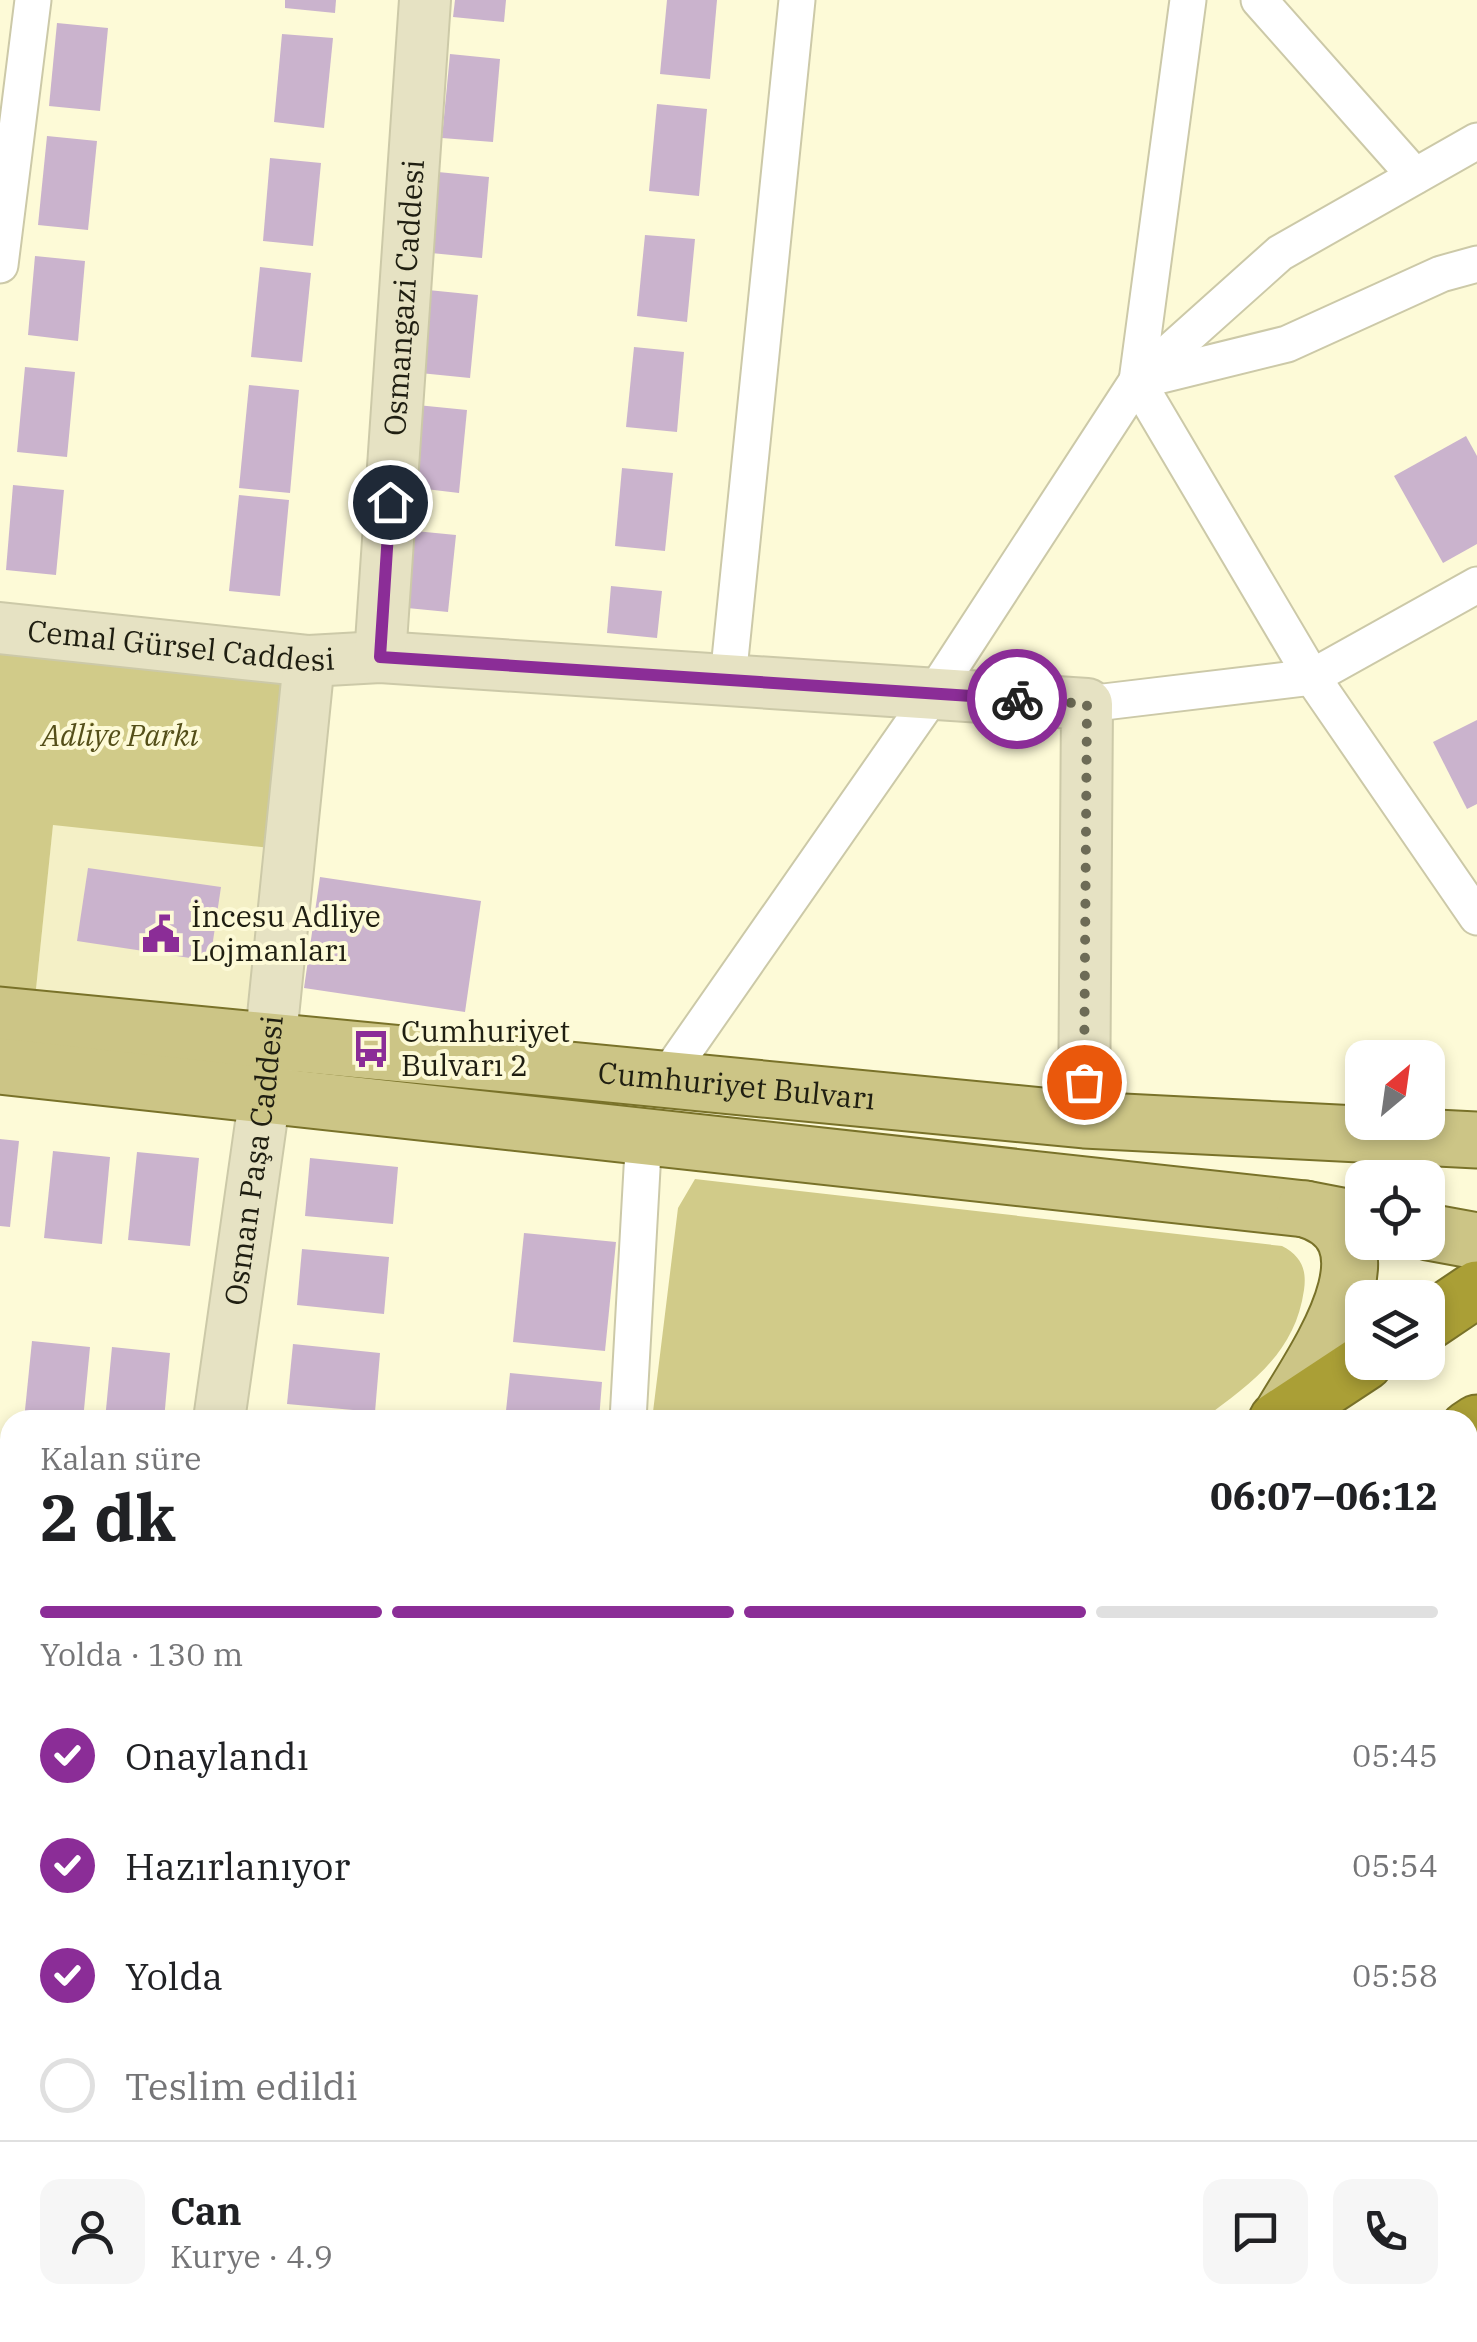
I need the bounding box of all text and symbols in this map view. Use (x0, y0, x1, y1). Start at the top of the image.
street label: Osmangazi Caddesi (374, 158, 432, 437)
pin (348, 460, 433, 545)
icon: home (363, 475, 418, 530)
street label: Cemal Gürsel Caddesi (26, 610, 336, 679)
courier (967, 649, 1067, 749)
icon: bike (990, 672, 1045, 727)
park label: Adliye Parkı (39, 715, 199, 754)
place label: İncesu Adliye Lojmanları (191, 896, 381, 969)
public building icon: İncesu Adliye Lojmanları (140, 913, 182, 955)
place label: Cumhuriyet Bulvarı 2 (401, 1011, 570, 1084)
street label: Osman Paşa Caddesi (214, 1013, 291, 1308)
bus stop icon: Cumhuriyet Bulvarı 2 (350, 1028, 392, 1070)
pin (1042, 1040, 1127, 1125)
north arrow (1345, 1040, 1445, 1140)
map controls (1345, 1040, 1445, 1380)
street label: Cumhuriyet Bulvarı (596, 1052, 877, 1118)
icon: bag (1057, 1055, 1112, 1110)
button: locate (1345, 1160, 1445, 1260)
button: layers (1345, 1280, 1445, 1380)
text: Kalan süre (40, 1437, 201, 1479)
text: 06:07–06:12 (1210, 1471, 1438, 1520)
text: 2 dk (40, 1474, 176, 1559)
text: Yolda · 130 m (40, 1633, 243, 1675)
icon: check (40, 1728, 95, 1783)
text: Onaylandı (125, 1731, 309, 1780)
text: 05:45 (1352, 1734, 1438, 1776)
icon: check (40, 1838, 95, 1893)
text: Hazırlanıyor (125, 1841, 350, 1890)
text: 05:54 (1352, 1844, 1438, 1886)
icon: check (40, 1948, 95, 2003)
text: Yolda (125, 1951, 223, 2000)
text: 05:58 (1352, 1954, 1438, 1996)
text: Teslim edildi (125, 2061, 358, 2110)
button: person (40, 2179, 145, 2284)
button: chat (1203, 2179, 1308, 2284)
button: phone (1333, 2179, 1438, 2284)
text: Can (170, 2186, 242, 2235)
text: Kurye · 4.9 (170, 2235, 333, 2277)

